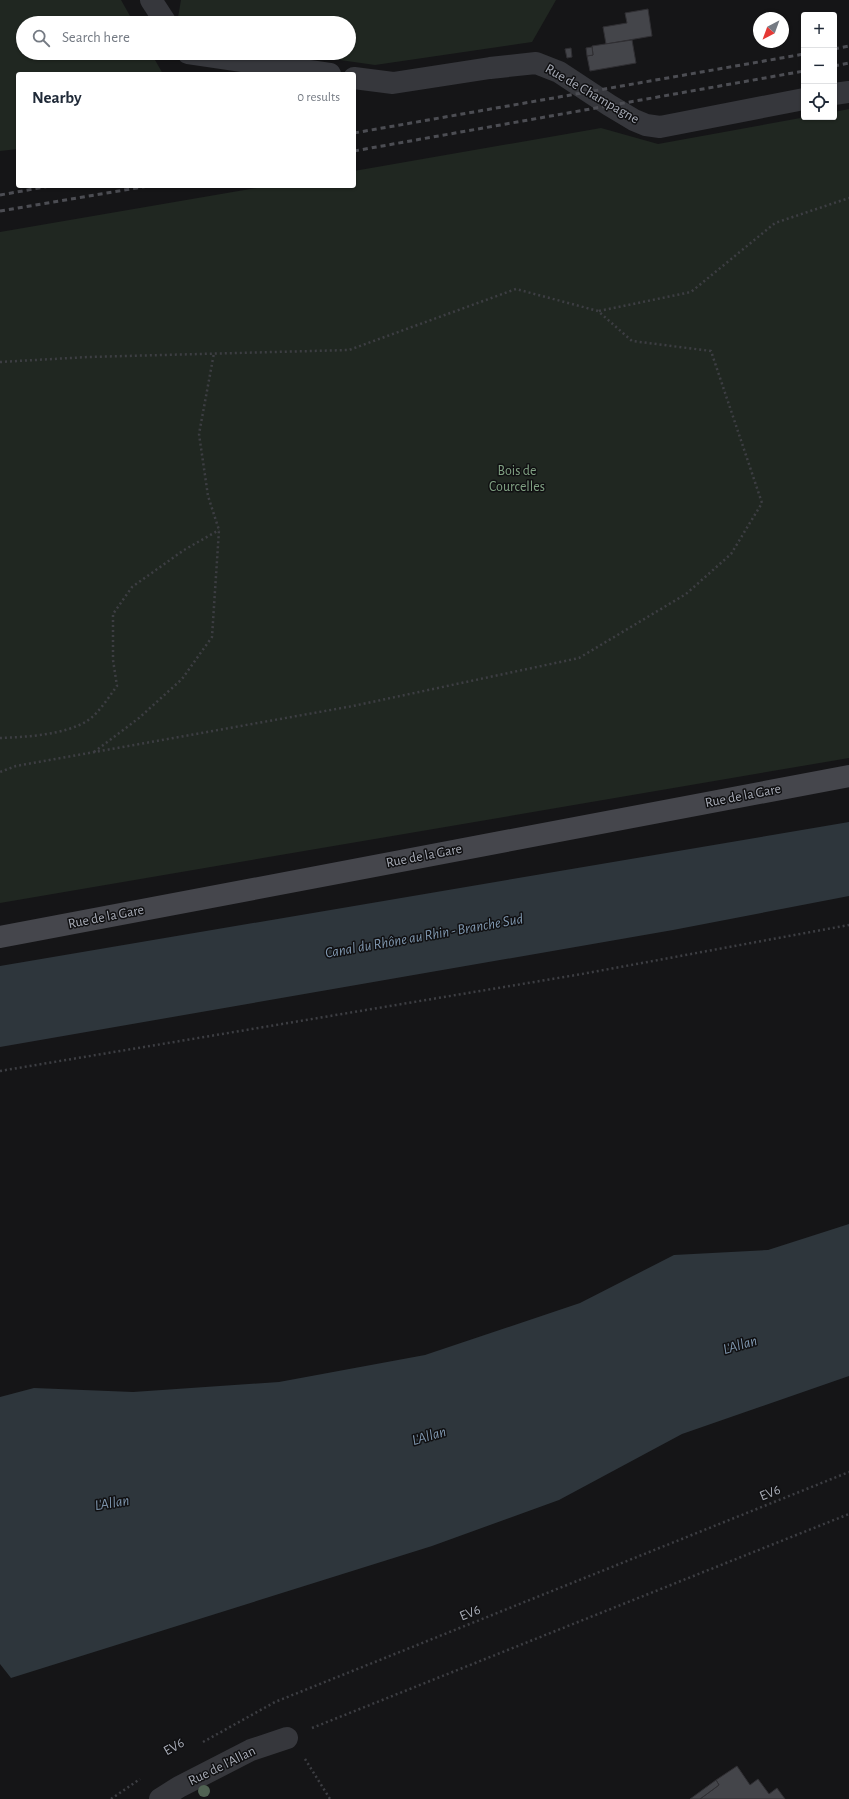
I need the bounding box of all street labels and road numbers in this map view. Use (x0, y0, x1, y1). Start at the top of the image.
street label: Rue de Champagne (543, 62, 641, 126)
street label: Rue de la Gare (704, 782, 782, 810)
street label: Rue de la Gare (385, 842, 463, 870)
street label: Rue de la Gare (67, 903, 145, 931)
street label: EV6 (758, 1483, 782, 1503)
street label: EV6 (458, 1603, 482, 1623)
street label: EV6 (161, 1736, 187, 1758)
street label: Rue de l'Allan (186, 1744, 258, 1788)

